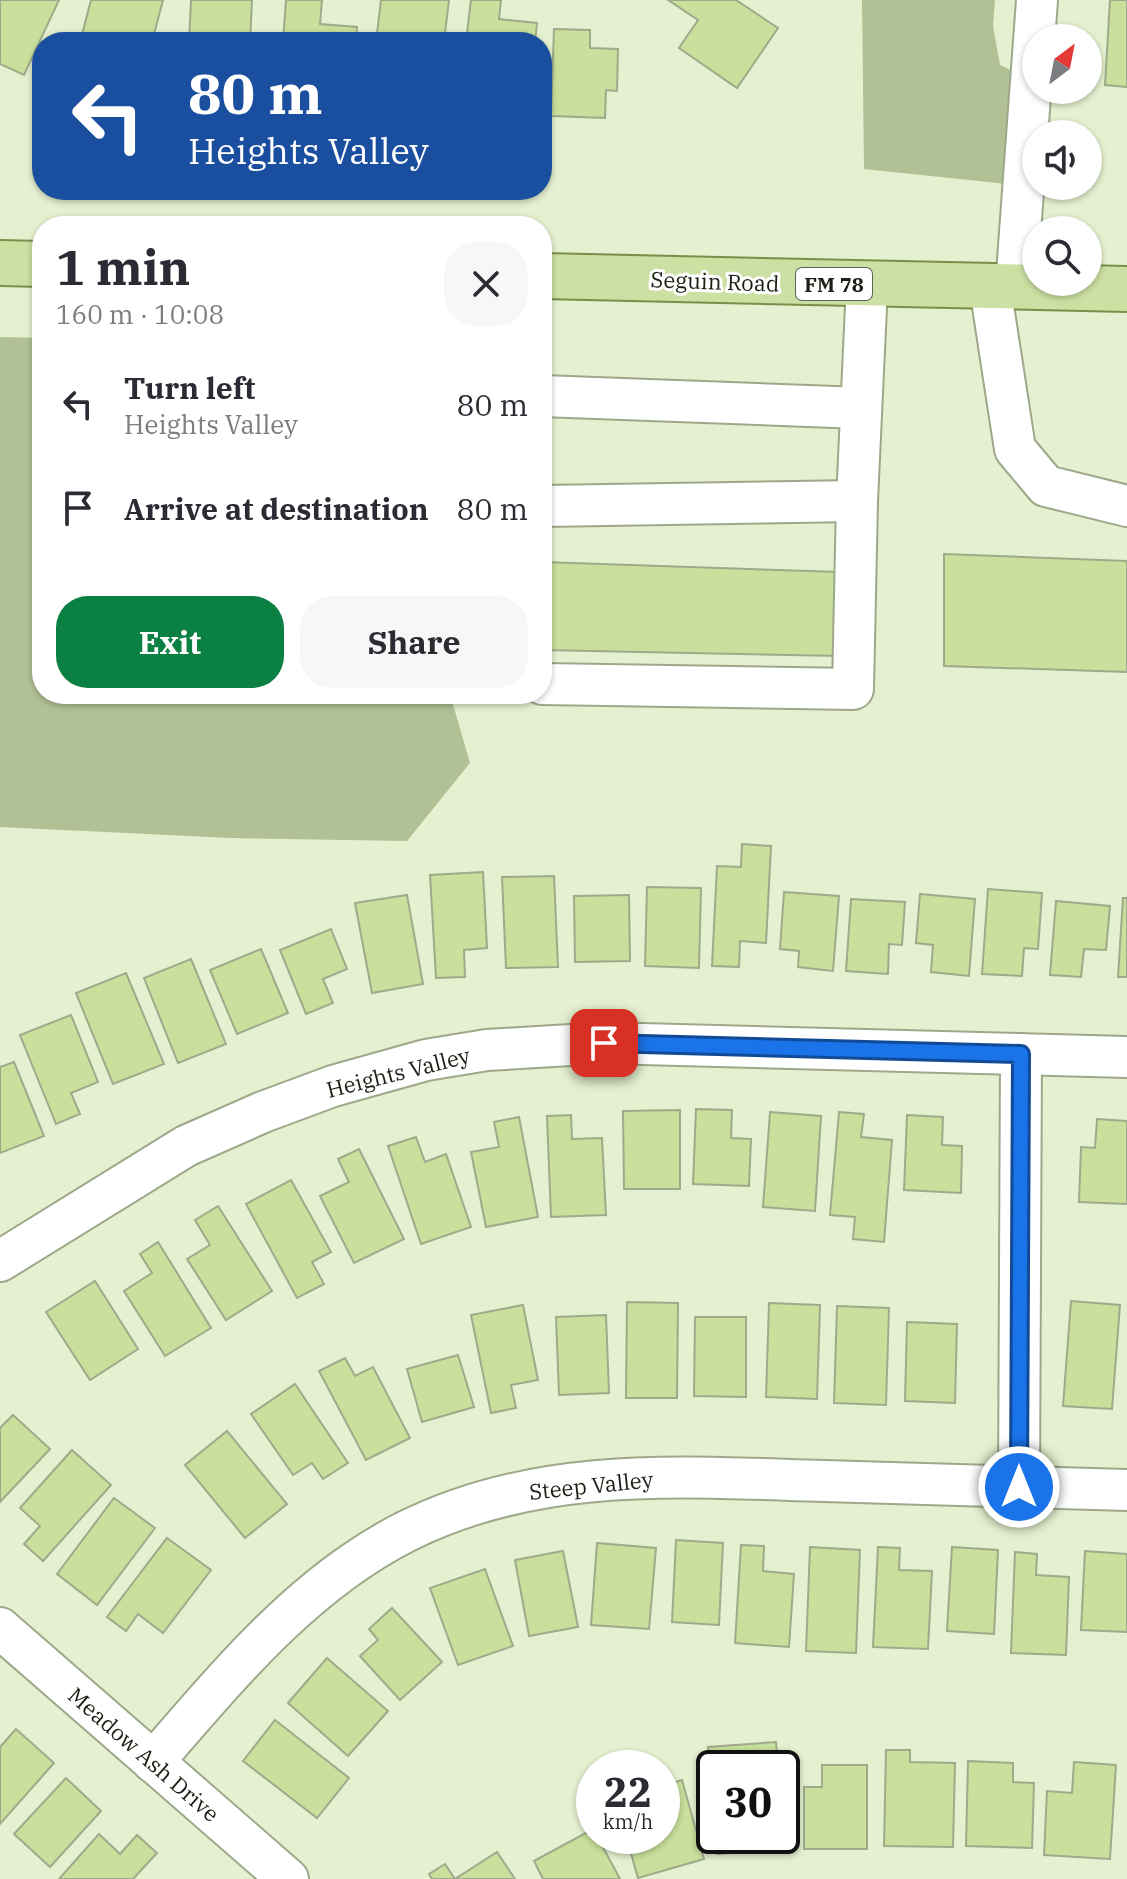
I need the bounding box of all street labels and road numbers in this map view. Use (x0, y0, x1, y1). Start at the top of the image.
street label: Seguin Road (650, 264, 780, 298)
road number: FM 78 (796, 268, 872, 300)
street label: Heights Valley (323, 1040, 473, 1104)
street label: Steep Valley (527, 1464, 655, 1506)
street label: Meadow Ash Drive (62, 1680, 226, 1828)

